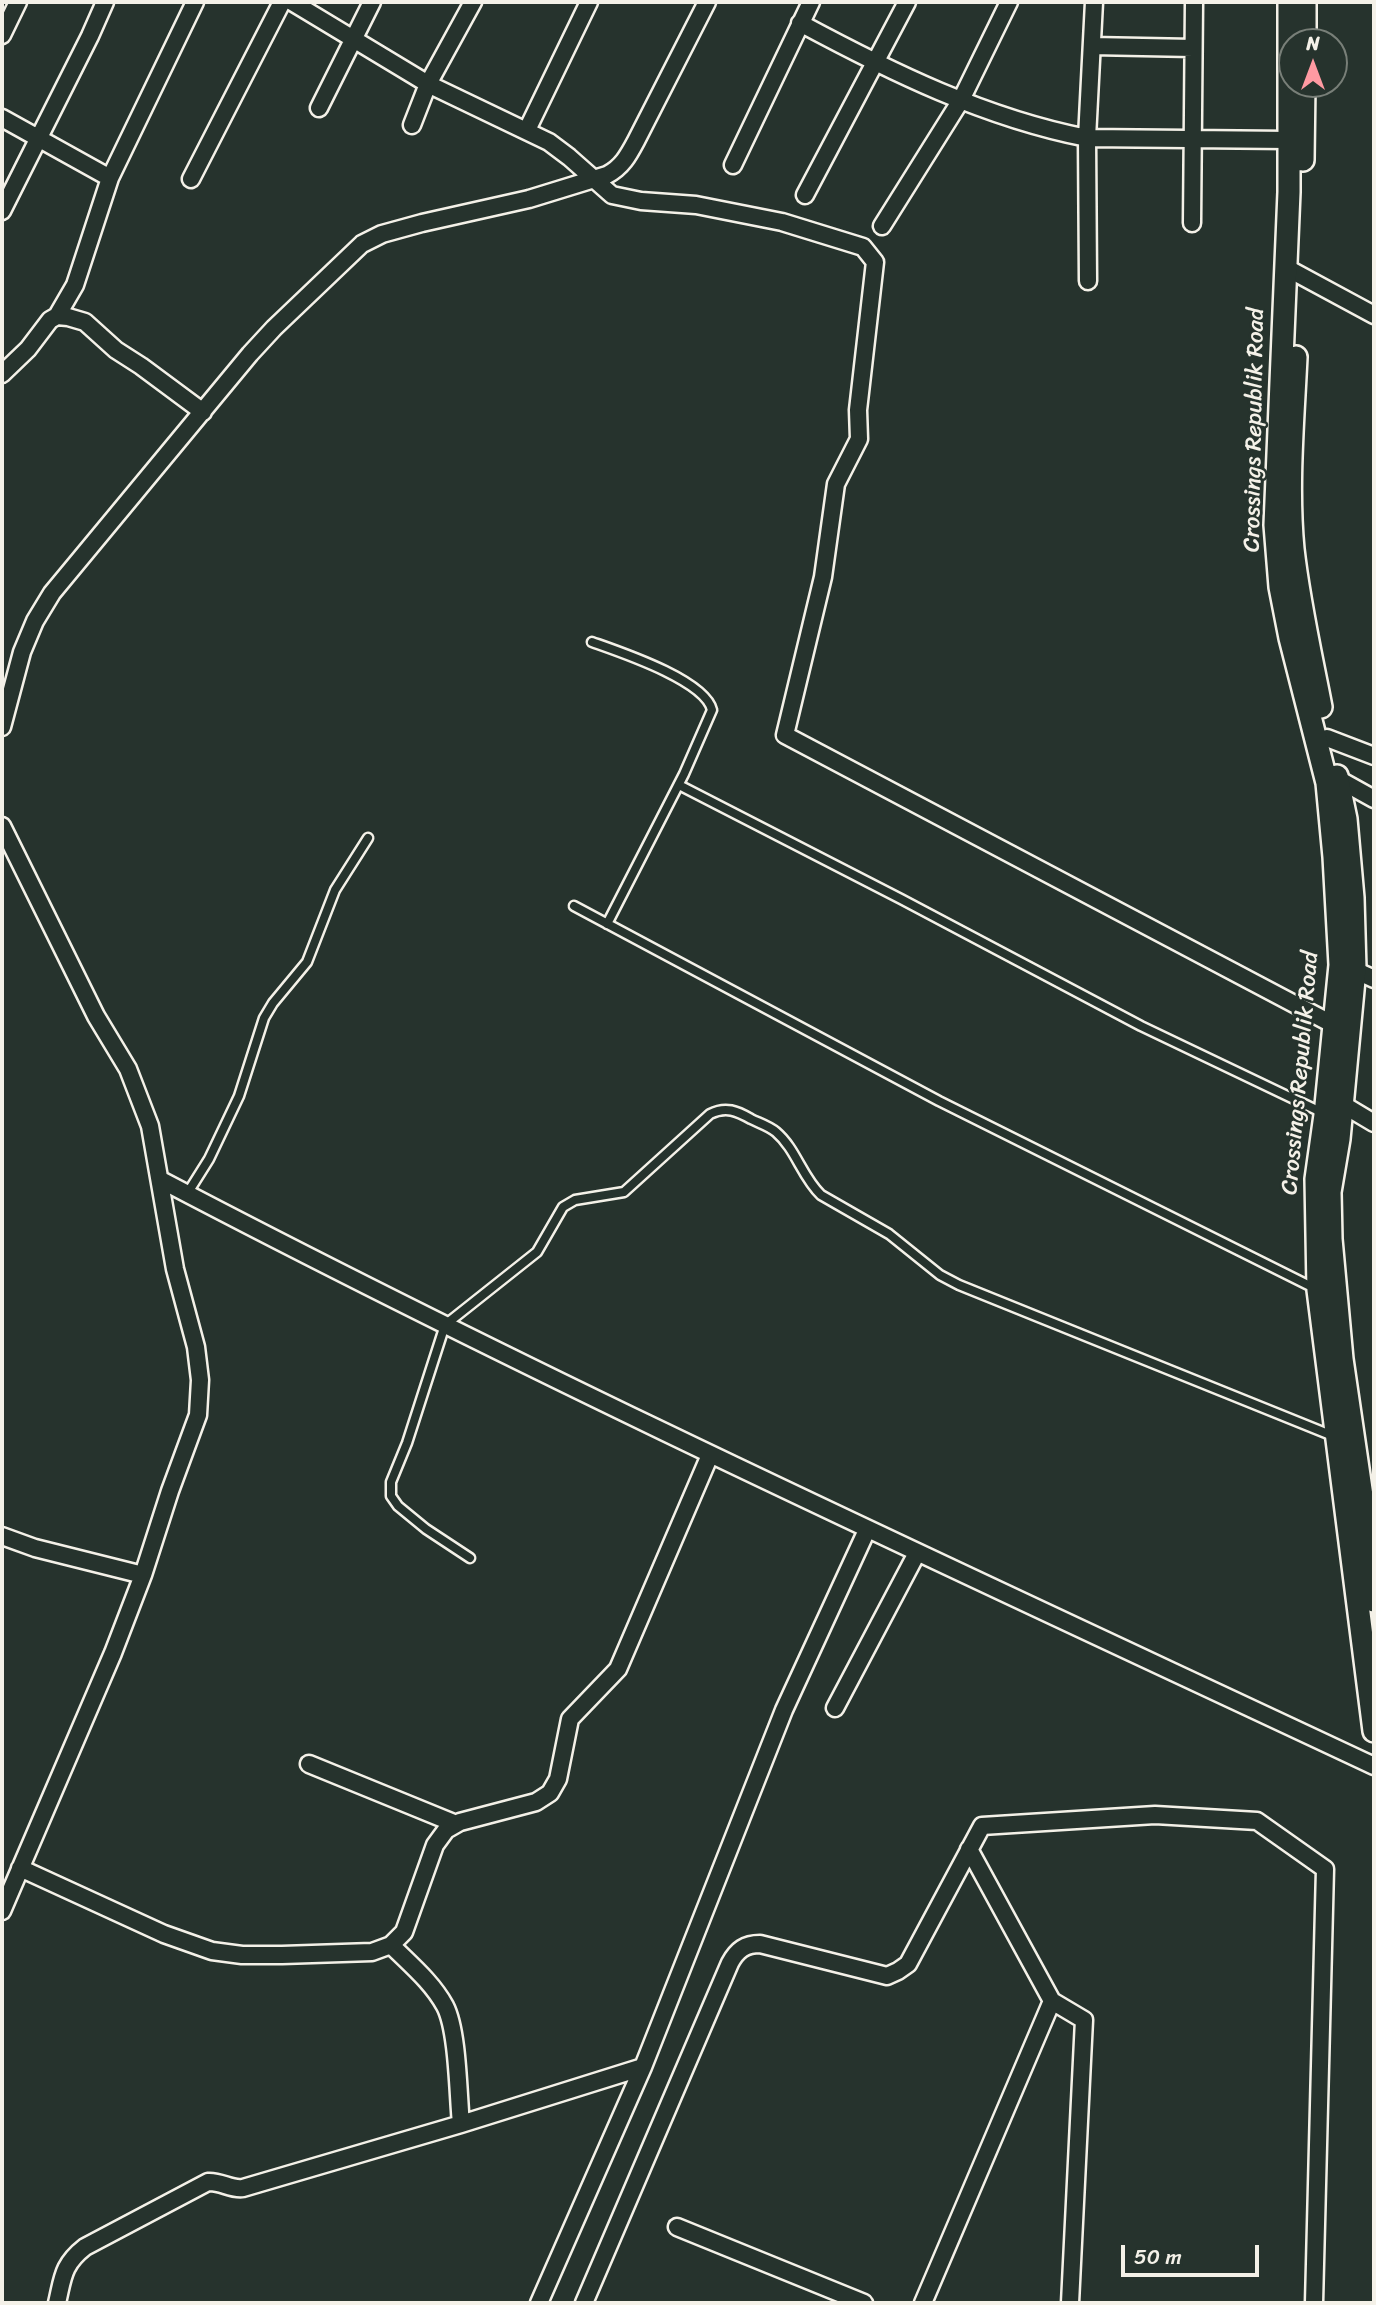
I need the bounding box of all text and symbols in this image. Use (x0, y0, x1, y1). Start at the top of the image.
text: N (1306, 27, 1320, 60)
north arrow (1278, 28, 1348, 98)
street label: Crossings Republik Road (1239, 308, 1271, 552)
street label: Crossings Republik Road (1277, 950, 1325, 1196)
scale bar (1124, 2232, 1262, 2276)
text: 50 m (1134, 2238, 1182, 2276)

